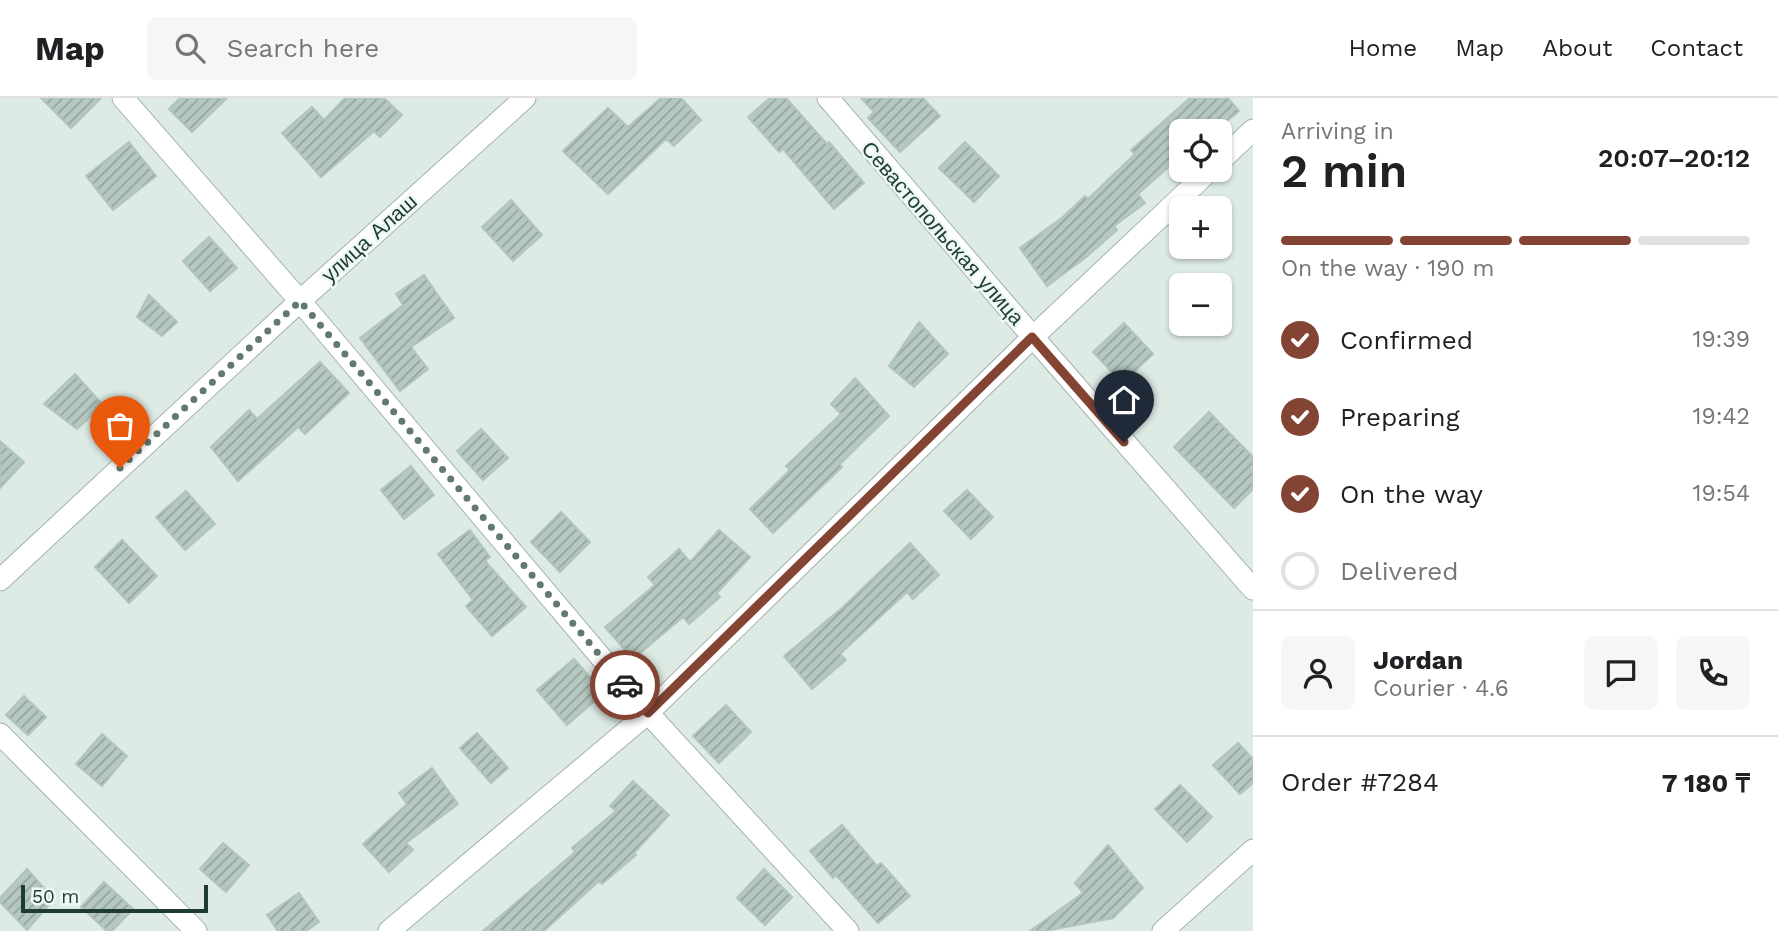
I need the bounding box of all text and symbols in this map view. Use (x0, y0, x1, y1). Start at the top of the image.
search box (147, 17, 637, 80)
text: Map (35, 29, 105, 68)
icon: search (171, 29, 209, 67)
text: Search here (227, 33, 379, 63)
text: Home (1349, 34, 1417, 62)
text: Map (1455, 34, 1504, 62)
text: About (1542, 34, 1612, 62)
text: Contact (1650, 34, 1743, 62)
text: Arriving in (1281, 118, 1394, 145)
map controls (1169, 119, 1232, 336)
button: locate (1169, 119, 1232, 182)
street label: Севастопольская улица (857, 136, 1030, 330)
text: 20:07–20:12 (1598, 143, 1750, 173)
text: 2 min (1281, 144, 1407, 198)
street label: улица Алаш (316, 189, 422, 287)
button: + (1169, 196, 1232, 259)
text: On the way · 190 m (1281, 255, 1494, 282)
button: − (1169, 273, 1232, 336)
icon: check (1281, 321, 1319, 359)
text: Confirmed (1340, 325, 1473, 355)
text: 19:39 (1692, 326, 1750, 353)
pin (1094, 370, 1154, 442)
icon: home (1105, 381, 1143, 419)
pin (90, 396, 150, 468)
icon: check (1281, 398, 1319, 436)
text: Preparing (1340, 402, 1460, 432)
text: 19:42 (1693, 403, 1750, 430)
icon: bag (101, 407, 139, 445)
icon: check (1281, 475, 1319, 513)
text: On the way (1340, 479, 1483, 509)
text: 19:54 (1693, 480, 1750, 507)
text: Delivered (1340, 556, 1459, 586)
button: person (1281, 636, 1355, 710)
button: chat (1584, 636, 1658, 710)
button: phone (1676, 636, 1750, 710)
text: Jordan (1373, 645, 1463, 675)
courier (590, 650, 660, 720)
icon: car (606, 666, 644, 704)
text: Courier · 4.6 (1373, 675, 1509, 702)
text: Order #7284 (1281, 767, 1439, 797)
text: 7 180 ₸ (1662, 768, 1750, 798)
scale bar (21, 882, 208, 914)
text: 50 m (32, 885, 79, 908)

